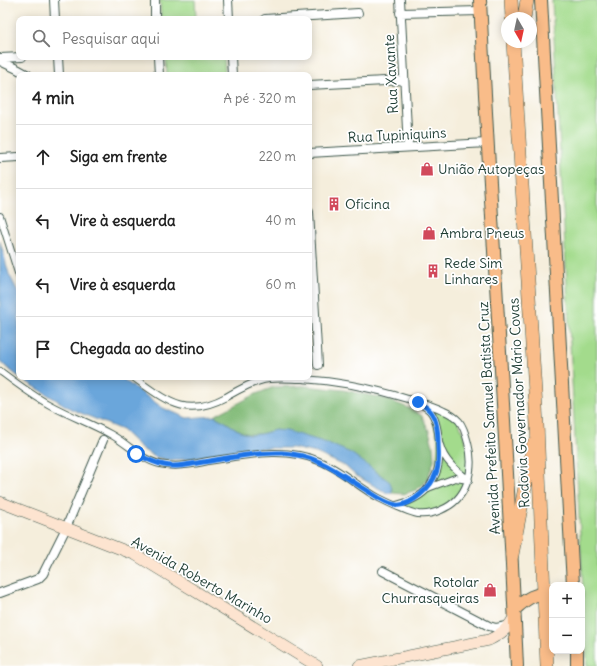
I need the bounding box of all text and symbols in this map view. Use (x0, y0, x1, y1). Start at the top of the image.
north arrow (501, 12, 537, 48)
search box (16, 16, 312, 60)
icon: search (30, 27, 52, 49)
text: Pesquisar aqui (62, 29, 160, 48)
street label: Rua Xavante (380, 34, 402, 114)
text: 4 min (32, 87, 74, 109)
text: A pé · 320 m (224, 90, 296, 107)
street label: Rua Tupiniquins (347, 123, 447, 147)
icon: ahead (32, 146, 54, 168)
text: Siga em frente (70, 147, 167, 166)
text: 220 m (259, 148, 296, 165)
place label: União Autopeças (438, 160, 544, 178)
shop icon: União Autopeças (419, 161, 435, 177)
place label: Oficina (345, 195, 390, 213)
building icon: Oficina (326, 196, 342, 212)
icon: left (32, 210, 54, 232)
text: Vire à esquerda (70, 211, 176, 230)
text: 40 m (265, 212, 296, 229)
place label: Ambra Pneus (440, 224, 525, 242)
shop icon: Ambra Pneus (421, 225, 437, 241)
place label: Rede Sim Linhares (444, 254, 502, 288)
building icon: Rede Sim Linhares (425, 263, 441, 279)
icon: left (32, 274, 54, 296)
text: Vire à esquerda (70, 275, 176, 294)
text: 60 m (265, 276, 296, 293)
street label: Rodovia Governador Mário Covas (505, 297, 533, 509)
street label: Avenida Prefeito Samuel Batista Cruz (474, 301, 504, 535)
icon: arrive (32, 338, 54, 360)
text: Chegada ao destino (70, 339, 204, 358)
route end (409, 393, 427, 411)
route start (127, 445, 145, 463)
street label: Avenida Roberto Marinho (128, 532, 276, 628)
place label: Rotolar Churrasqueiras (382, 573, 479, 607)
shop icon: Rotolar Churrasqueiras (482, 582, 498, 598)
map controls (549, 582, 585, 654)
button: + (549, 582, 585, 618)
button: − (549, 618, 585, 654)

